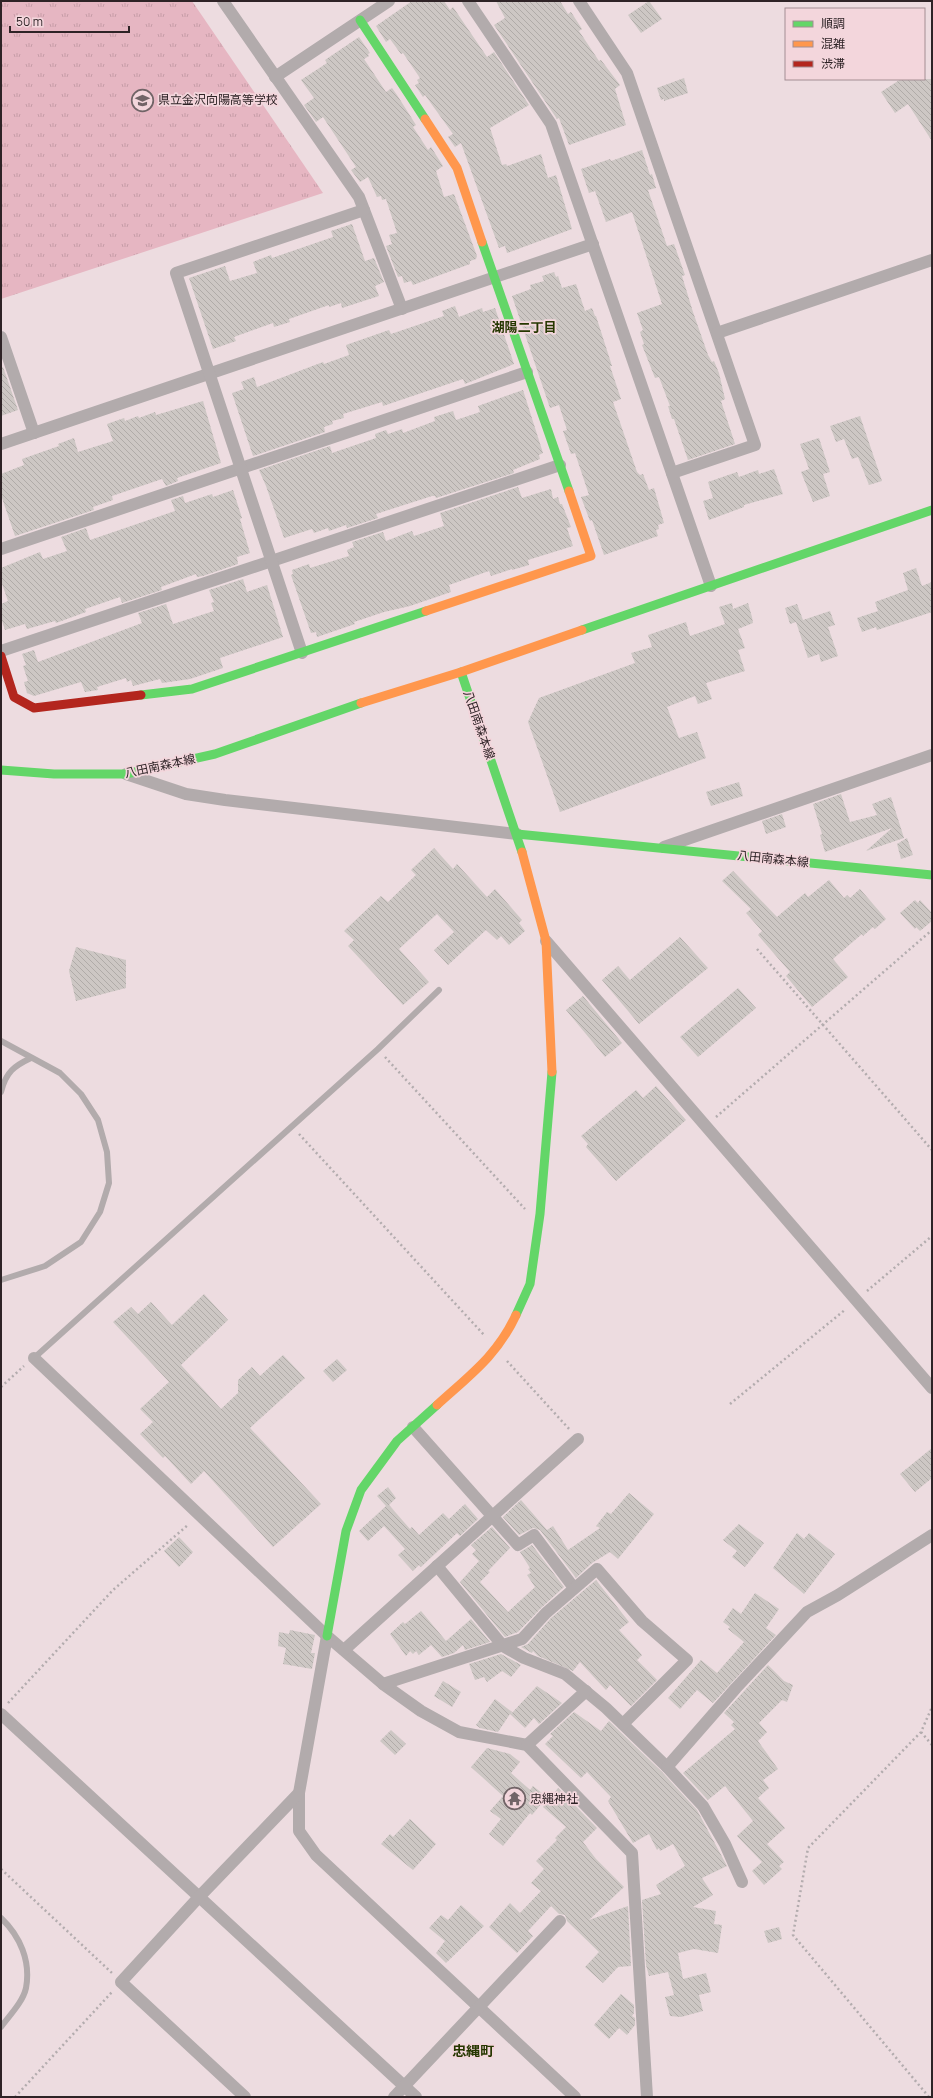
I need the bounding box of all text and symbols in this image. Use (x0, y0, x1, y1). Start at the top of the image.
scale bar (10, 8, 129, 34)
legend (785, 8, 925, 80)
text: 50 m (16, 13, 43, 30)
text: 順調 (821, 15, 845, 32)
text: 混雑 (821, 35, 845, 52)
text: 渋滞 (821, 55, 845, 72)
school or university icon: 県立金沢向陽高等学校 (129, 87, 155, 113)
place label: 県立金沢向陽高等学校 (158, 91, 278, 108)
district label: 湖陽二丁目 (491, 318, 557, 336)
street label: 八田南森本線 (460, 688, 499, 762)
street label: 八田南森本線 (123, 750, 197, 781)
street label: 八田南森本線 (736, 846, 810, 871)
temple icon: 忠縄神社 (501, 1786, 527, 1812)
place label: 忠縄神社 (530, 1790, 578, 1807)
district label: 忠縄町 (452, 2041, 494, 2060)

